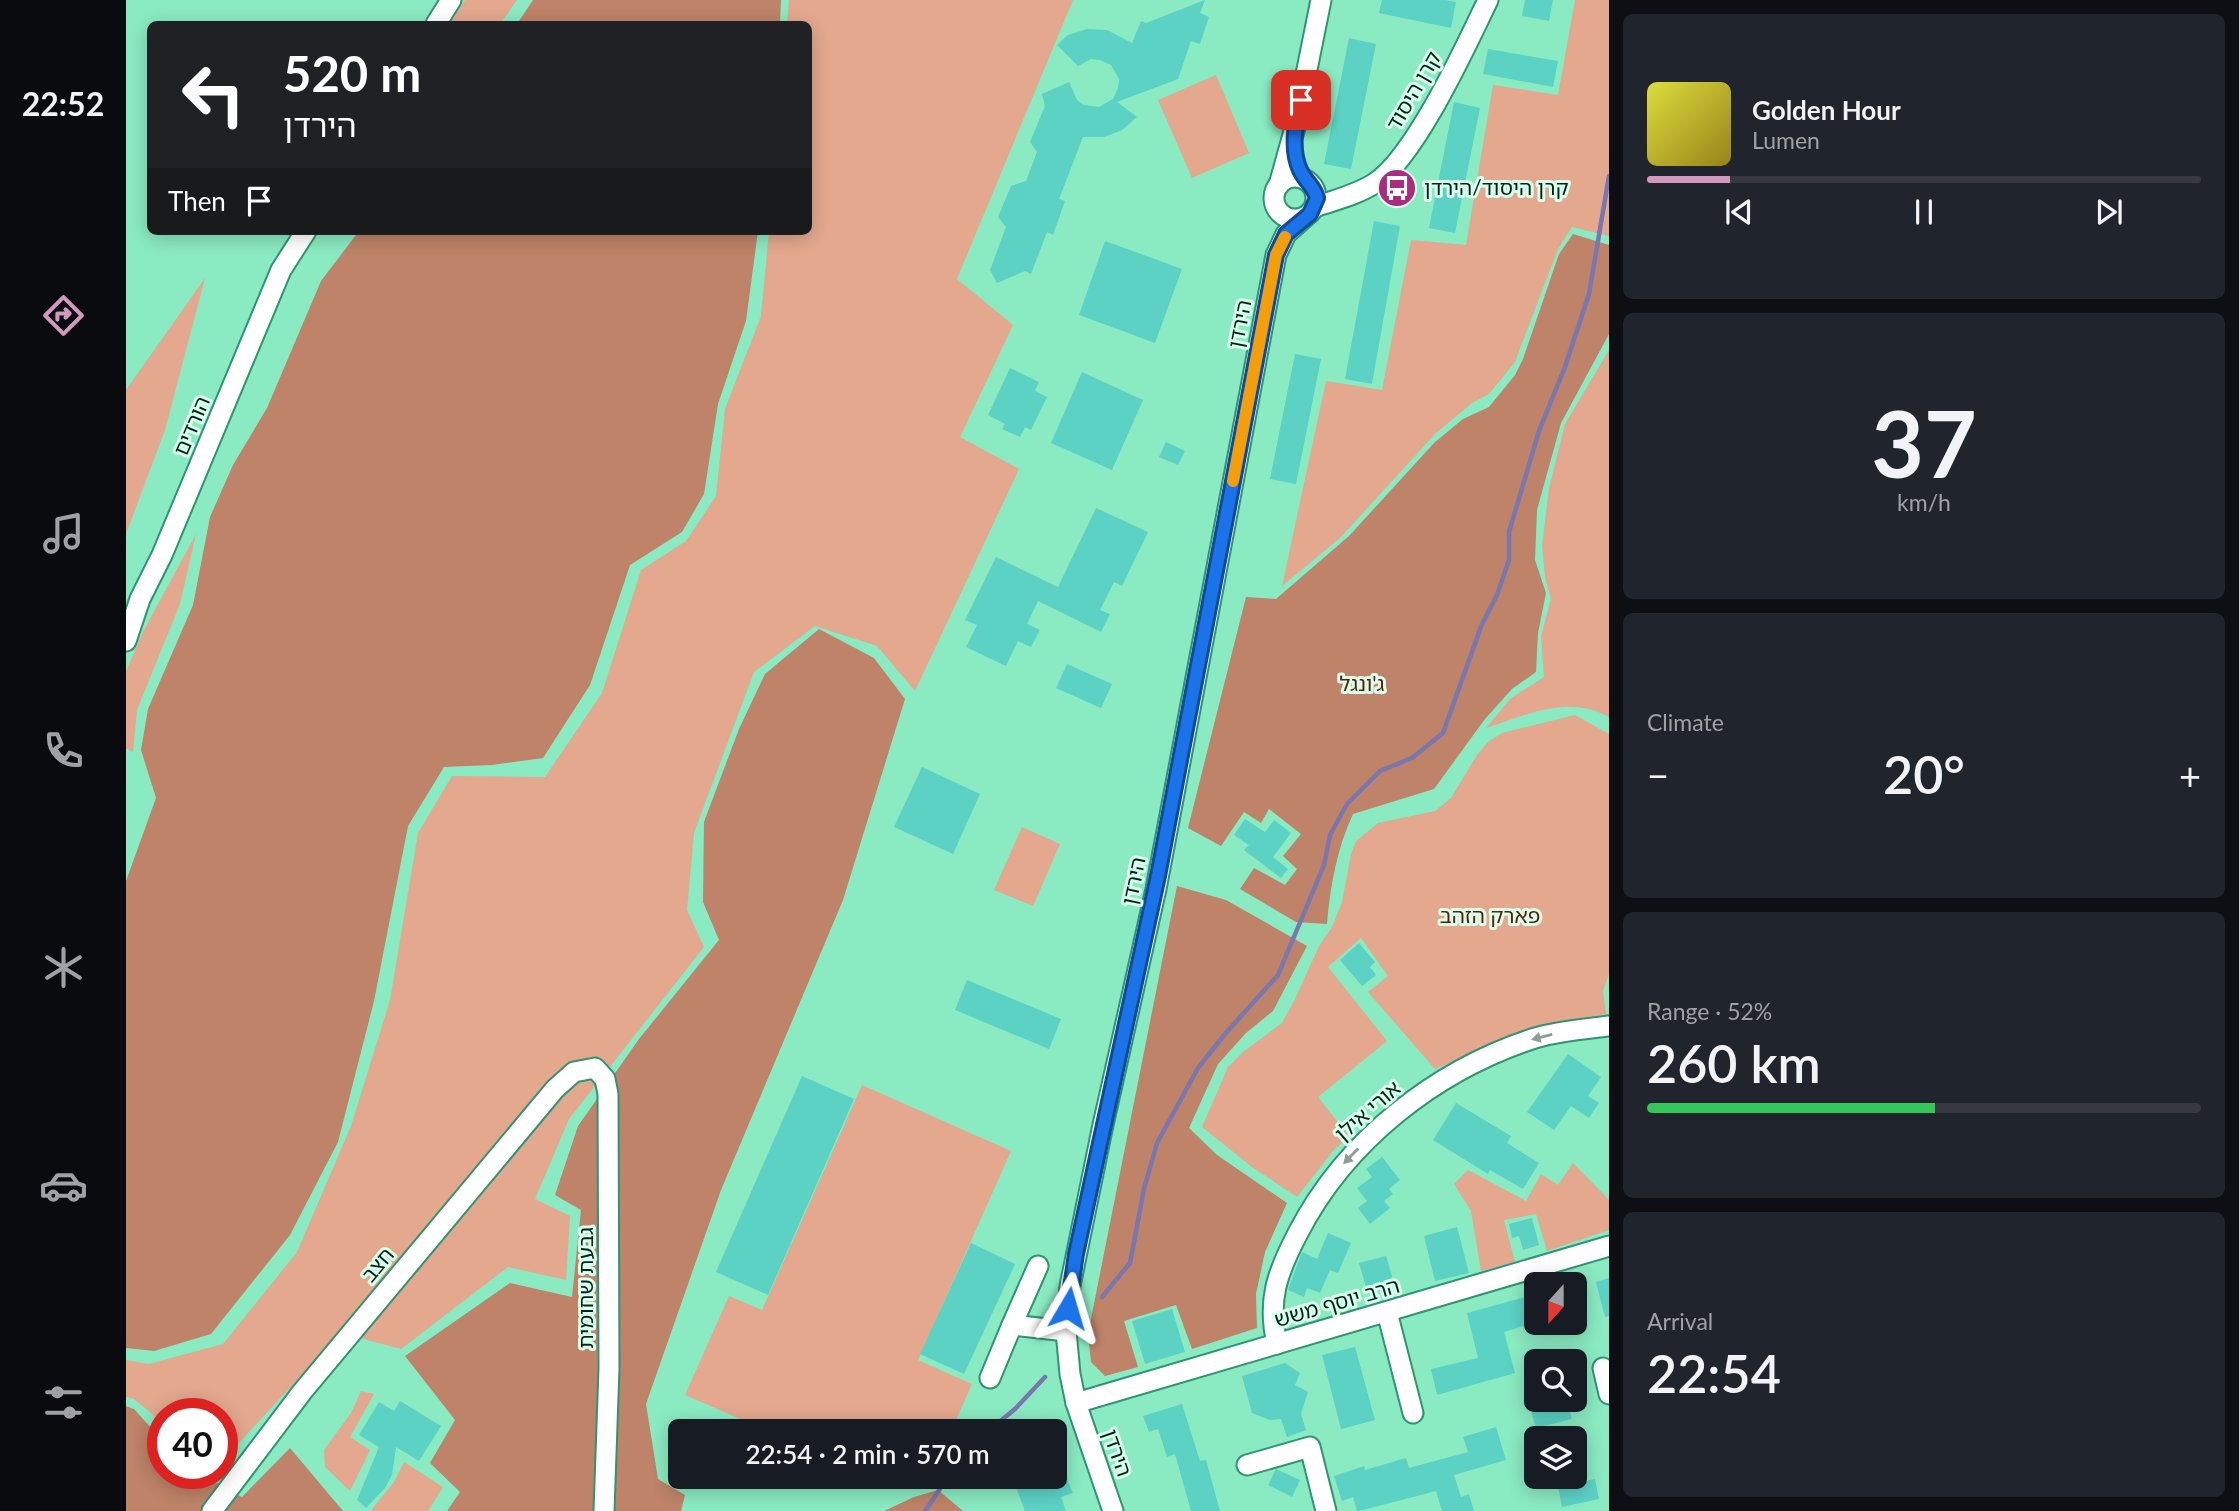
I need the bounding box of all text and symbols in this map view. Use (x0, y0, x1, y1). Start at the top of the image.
text: 520 m (283, 44, 421, 102)
street label: קרן היסוד (1380, 46, 1445, 134)
icon: left (168, 49, 259, 140)
pin (1271, 70, 1331, 130)
icon: arrive (1282, 81, 1320, 119)
text: 22:52 (22, 84, 104, 123)
text: Golden Hour (1752, 94, 1901, 126)
text: הירדן (283, 105, 356, 144)
text: Lumen (1752, 126, 1820, 154)
bus stop icon: קרן היסוד/הירדן (1376, 167, 1418, 209)
place label: קרן היסוד/הירדן (1424, 174, 1569, 199)
icon: arrive (240, 182, 278, 220)
text: Then (168, 185, 226, 217)
icon: previous (1720, 193, 1758, 231)
icon: pause (1905, 193, 1943, 231)
icon: next (2090, 193, 2128, 231)
icon: directions (39, 291, 88, 340)
street label: הירדן (1222, 298, 1255, 350)
text: 37 (1871, 388, 1977, 497)
street label: הורדים (167, 392, 214, 459)
text: km/h (1897, 488, 1951, 516)
icon: music (39, 509, 88, 558)
park label: ג'ונגל (1340, 670, 1385, 695)
text: Climate (1647, 708, 1724, 736)
icon: phone (39, 726, 88, 775)
text: 20° (1883, 743, 1965, 805)
text: − (1647, 752, 1669, 798)
text: + (2179, 752, 2201, 798)
street label: הירדן (1115, 855, 1150, 907)
park label: פארק הזהב (1440, 902, 1540, 927)
icon: climate (39, 943, 88, 992)
text: Range · 52% (1647, 997, 1772, 1025)
one-way arrow (1531, 1032, 1553, 1043)
text: 260 km (1647, 1032, 1821, 1094)
street label: אורי אילן (1329, 1075, 1405, 1145)
one-way arrow (1344, 1147, 1360, 1164)
icon: car (39, 1161, 88, 1210)
street label: גבעת שחומית (572, 1227, 597, 1349)
street label: חצב (355, 1242, 398, 1286)
position arrow (1031, 1271, 1105, 1345)
street label: הרב יוסף משש (1271, 1272, 1402, 1331)
north arrow (1524, 1272, 1587, 1335)
map controls (1524, 1272, 1587, 1489)
text: Arrival (1647, 1307, 1713, 1335)
text: 22:54 (1647, 1342, 1781, 1404)
button: search (1524, 1349, 1587, 1412)
icon: filters (39, 1378, 88, 1427)
speed limit sign: 40 (147, 1398, 238, 1489)
street label: הירדן (1099, 1426, 1138, 1479)
button: layers (1524, 1426, 1587, 1489)
text: 22:54 · 2 min · 570 m (745, 1438, 990, 1470)

